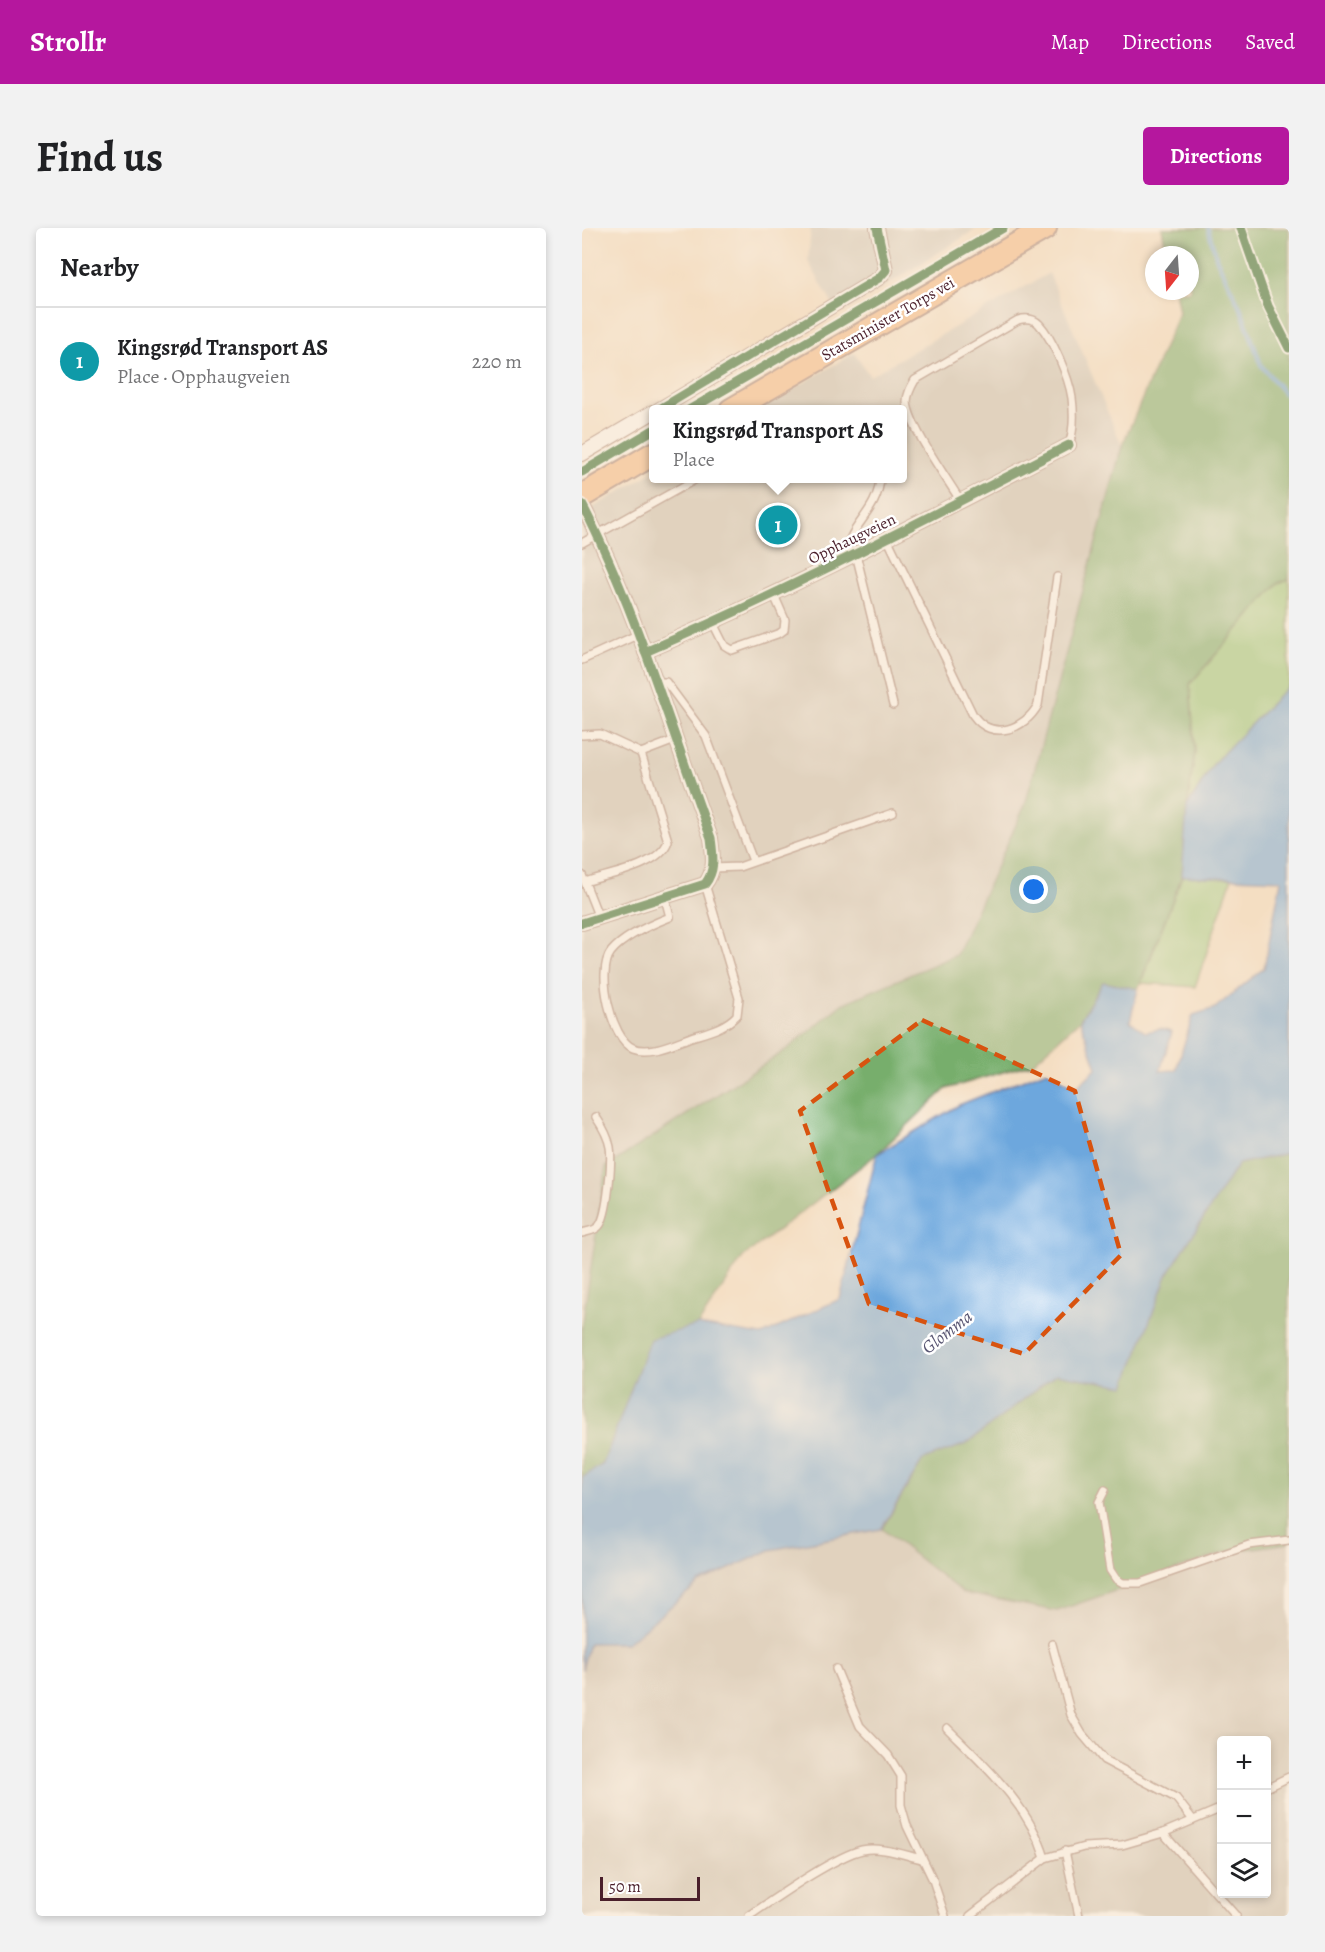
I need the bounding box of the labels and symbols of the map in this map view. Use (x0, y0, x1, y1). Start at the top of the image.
north arrow (1145, 246, 1199, 300)
street label: Statsminister Torps vei (817, 272, 959, 366)
pin: 1 (758, 502, 798, 548)
street label: Opphaugveien (804, 508, 900, 570)
your location (1019, 875, 1048, 904)
water label: Glomma (917, 1305, 977, 1359)
scale bar (600, 1874, 700, 1902)

